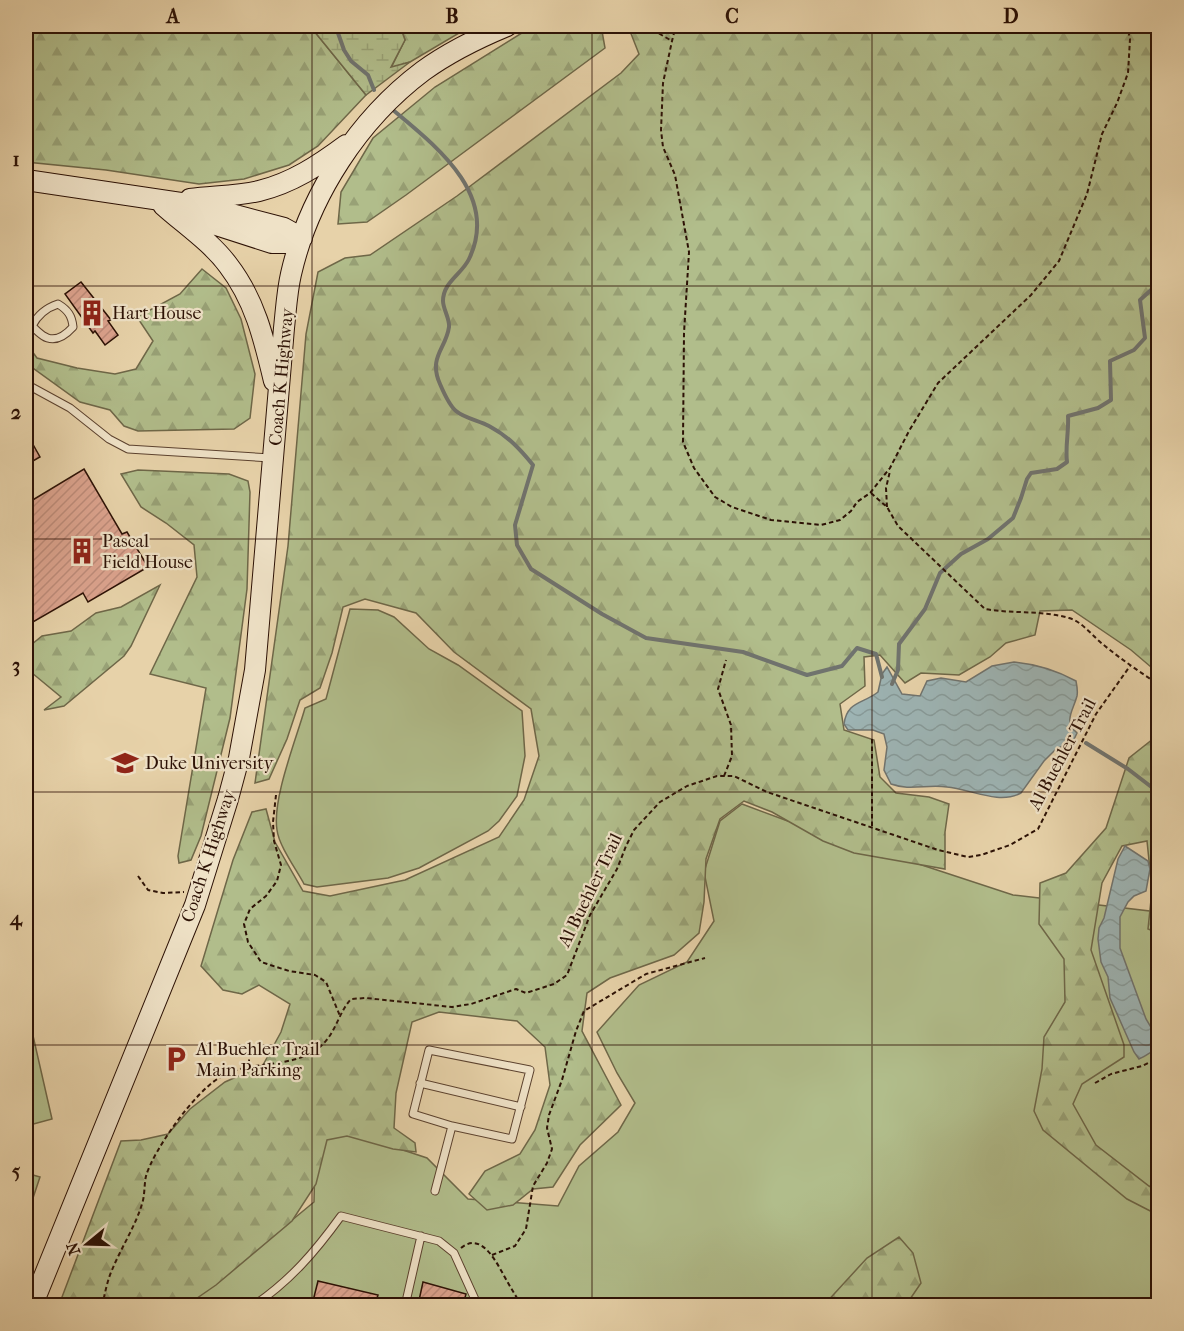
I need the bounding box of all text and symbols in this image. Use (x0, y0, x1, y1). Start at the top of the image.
text: A (165, 5, 181, 28)
text: B (445, 5, 459, 28)
text: C (725, 5, 739, 28)
text: D (1003, 5, 1019, 28)
text: 1 (12, 148, 20, 171)
building icon: Hart House (77, 298, 107, 328)
place label: Hart House (112, 303, 201, 324)
street label: Coach K Highway (265, 306, 298, 447)
text: 2 (11, 401, 21, 424)
place label: Pascal Field House (102, 531, 193, 573)
building icon: Pascal Field House (67, 536, 97, 566)
text: 3 (12, 654, 20, 677)
street label: Al Buehler Trail (1024, 695, 1101, 815)
school or university icon: Duke University (110, 748, 140, 778)
place label: Duke University (145, 753, 275, 774)
street label: Coach K Highway (177, 786, 240, 925)
street label: Al Buehler Trail (553, 830, 627, 951)
text: 4 (9, 907, 23, 931)
place label: Al Buehler Trail Main Parking (195, 1039, 320, 1081)
parking icon: Al Buehler Trail Main Parking (161, 1044, 191, 1074)
text: 5 (12, 1160, 21, 1183)
north arrow (57, 1214, 117, 1274)
text: N (62, 1239, 84, 1258)

